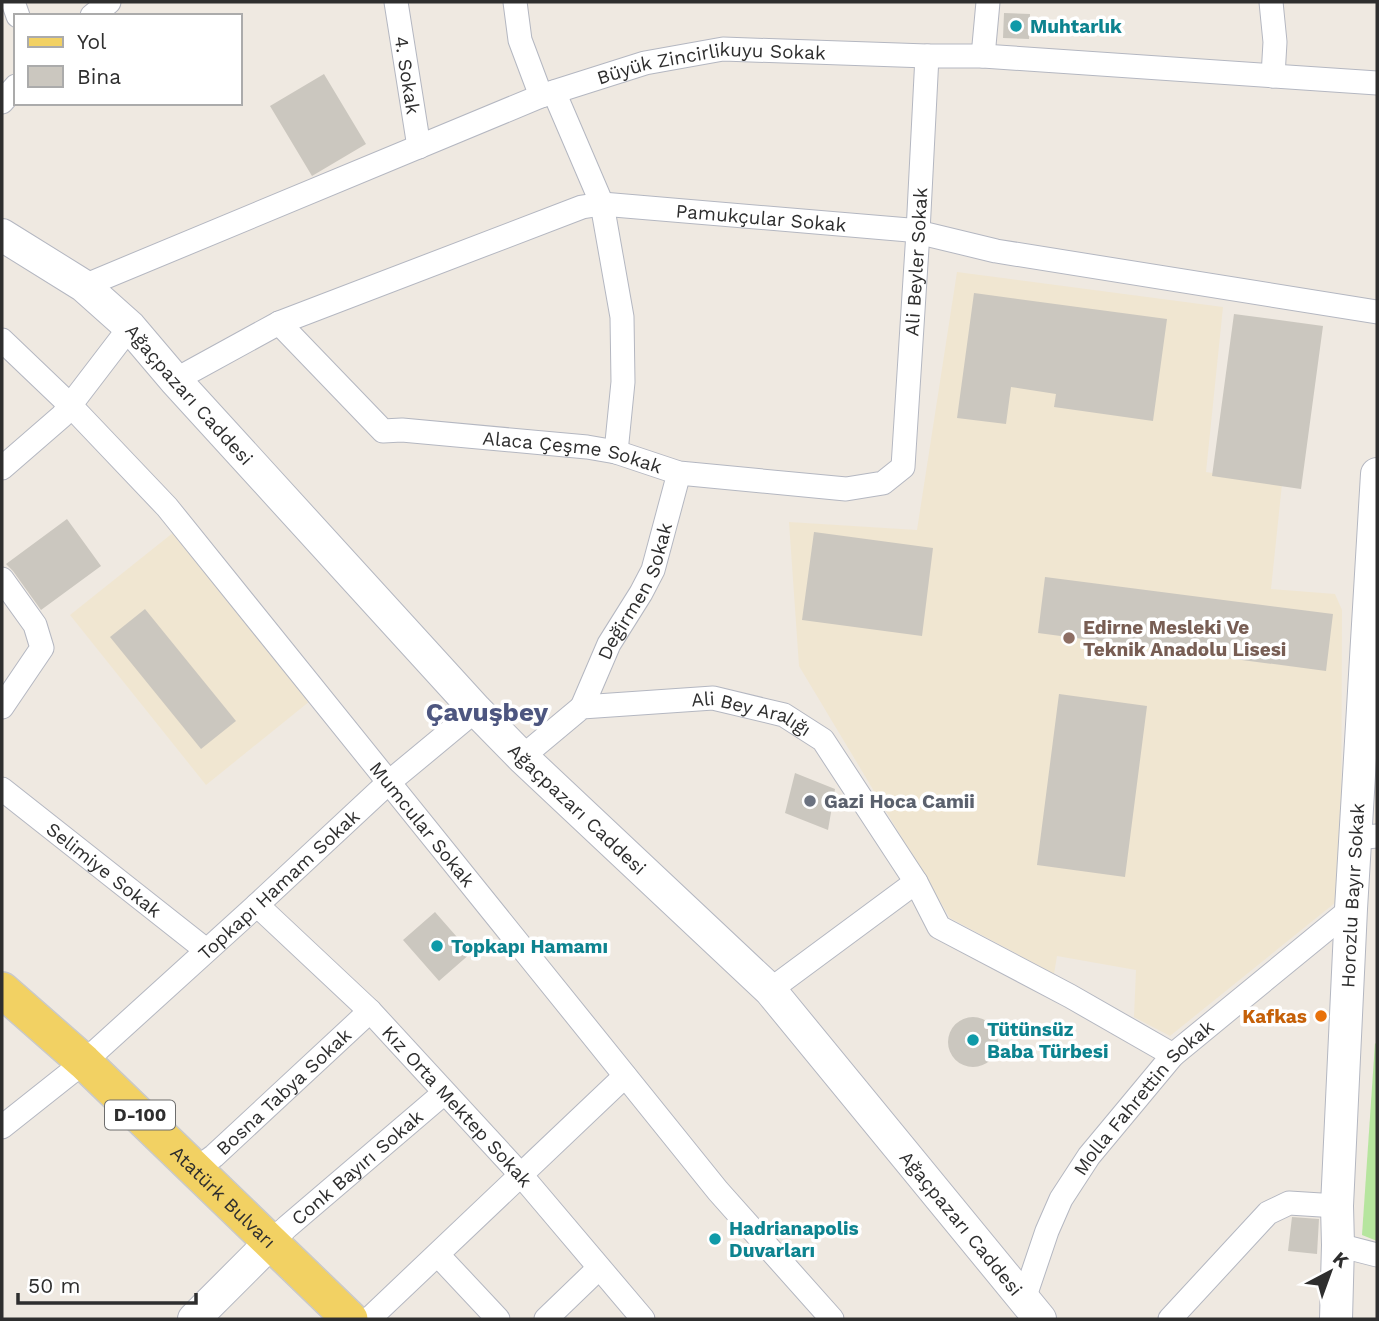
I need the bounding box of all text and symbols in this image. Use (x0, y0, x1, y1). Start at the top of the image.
legend (14, 14, 242, 105)
place label: Muhtarlık (1030, 15, 1122, 38)
marker: Muhtarlık (1008, 18, 1024, 34)
text: Yol (77, 29, 107, 54)
street label: 4. Sokak (390, 35, 425, 116)
street label: Büyük Zincirlikuyu Sokak (594, 38, 826, 90)
text: Bina (77, 64, 121, 89)
street label: Ali Beyler Sokak (900, 187, 932, 337)
street label: Pamukçular Sokak (675, 199, 848, 237)
street label: Ağaçpazarı Caddesi (121, 319, 258, 470)
street label: Alaca Çeşme Sokak (482, 426, 665, 479)
street label: Değirmen Sokak (593, 520, 677, 663)
place label: Edirne Mesleki Ve Teknik Anadolu Lisesi (1083, 616, 1286, 661)
marker: Edirne Mesleki Ve Teknik Anadolu Lisesi (1061, 630, 1077, 646)
street label: Ali Bey Aralığı (690, 687, 815, 741)
district label: Çavuşbey (426, 697, 549, 727)
street label: Ağaçpazarı Caddesi (503, 739, 651, 880)
street label: Mumcular Sokak (365, 757, 480, 892)
place label: Gazi Hoca Camii (824, 790, 975, 813)
marker: Gazi Hoca Camii (802, 793, 818, 809)
street label: Horozlu Bayır Sokak (1336, 802, 1369, 988)
street label: Topkapı Hamam Sokak (193, 805, 364, 965)
street label: Selimiye Sokak (42, 817, 166, 923)
place label: Topkapı Hamamı (451, 935, 608, 958)
marker: Topkapı Hamamı (429, 938, 445, 954)
place label: Kafkas (1242, 1005, 1307, 1028)
marker: Kafkas (1313, 1008, 1329, 1024)
street label: Molla Fahrettin Sokak (1069, 1015, 1219, 1180)
place label: Tütünsüz Baba Türbesi (987, 1018, 1109, 1063)
street label: Kız Orta Mektep Sokak (377, 1021, 537, 1192)
street label: Bosna Tabya Sokak (211, 1023, 356, 1160)
marker: Tütünsüz Baba Türbesi (965, 1032, 981, 1048)
road number: D-100 (105, 1100, 175, 1130)
street label: Conk Bayırı Sokak (287, 1105, 428, 1230)
street label: Atatürk Bulvarı (166, 1141, 280, 1253)
street label: Ağaçpazarı Caddesi (895, 1146, 1027, 1301)
place label: Hadrianapolis Duvarları (729, 1217, 859, 1262)
marker: Hadrianapolis Duvarları (707, 1231, 723, 1247)
north arrow (1295, 1237, 1365, 1307)
text: K (1328, 1247, 1353, 1273)
scale bar (18, 1262, 196, 1306)
text: 50 m (28, 1273, 80, 1298)

